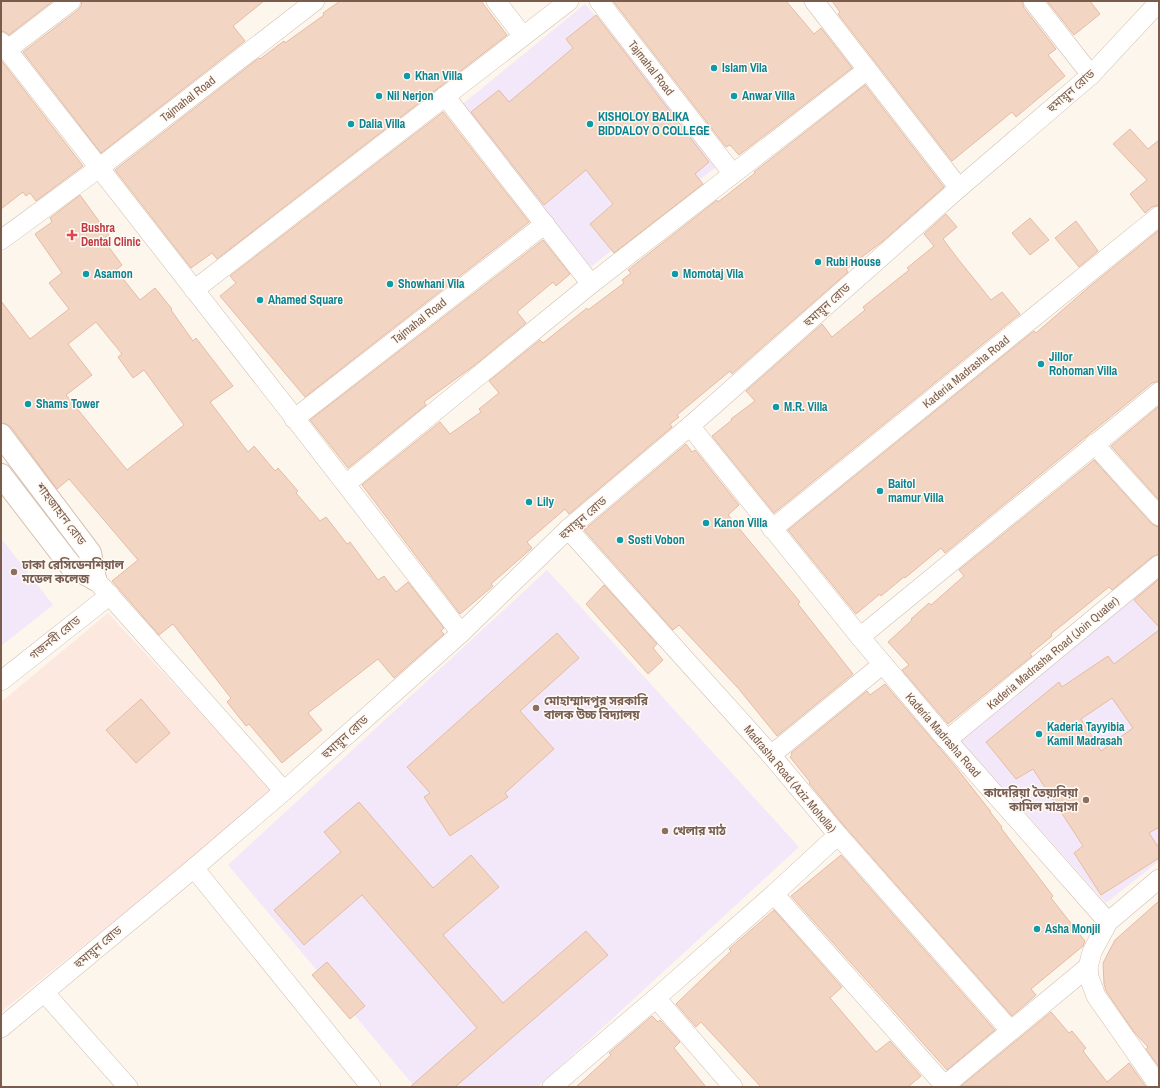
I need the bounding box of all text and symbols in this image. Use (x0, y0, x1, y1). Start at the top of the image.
street label: Tajmahal Road (624, 37, 678, 99)
place label: Islam Vila (722, 60, 768, 76)
marker: Islam Vila (709, 63, 719, 73)
street label: হুমায়ুন রোড (1043, 66, 1099, 117)
place label: Khan Villa (415, 68, 463, 84)
marker: Khan Villa (402, 71, 412, 81)
street label: Tajmahal Road (157, 72, 219, 126)
place label: Nil Nerjon (387, 88, 433, 104)
place label: Anwar Villa (742, 88, 795, 104)
marker: Nil Nerjon (374, 91, 384, 101)
marker: Anwar Villa (729, 91, 739, 101)
place label: KISHOLOY BALIKA BIDDALOY O COLLEGE (598, 109, 710, 139)
place label: Dalia Villa (359, 116, 406, 132)
marker: Dalia Villa (346, 119, 356, 129)
marker: KISHOLOY BALIKA BIDDALOY O COLLEGE (585, 119, 595, 129)
place label: Bushra Dental Clinic (81, 220, 141, 250)
marker: Bushra Dental Clinic (66, 229, 78, 241)
place label: Rubi House (826, 254, 881, 270)
marker: Rubi House (813, 257, 823, 267)
place label: Asamon (94, 266, 133, 282)
place label: Momotaj Vila (683, 266, 744, 282)
marker: Asamon (81, 269, 91, 279)
marker: Momotaj Vila (670, 269, 680, 279)
place label: Showhani Vila (398, 276, 465, 292)
marker: Showhani Vila (385, 279, 395, 289)
street label: হুমায়ুন রোড (799, 279, 855, 332)
place label: Ahamed Square (268, 292, 343, 308)
street label: Tajmahal Road (388, 294, 450, 348)
marker: Ahamed Square (255, 295, 265, 305)
street label: Kaderia Madrasha Road (919, 332, 1013, 412)
place label: Jillor Rohoman Villa (1049, 349, 1118, 379)
marker: Jillor Rohoman Villa (1036, 359, 1046, 369)
place label: Shams Tower (36, 396, 99, 412)
marker: Shams Tower (23, 399, 33, 409)
place label: M.R. Villa (784, 399, 828, 415)
marker: M.R. Villa (771, 402, 781, 412)
place label: Baitol mamur Villa (888, 476, 944, 506)
street label: শাহজাহান রোড (32, 479, 90, 549)
marker: Baitol mamur Villa (875, 486, 885, 496)
street label: হুমায়ুন রোড (555, 493, 611, 544)
place label: Lily (537, 494, 554, 510)
marker: Lily (524, 497, 534, 507)
place label: Kanon Villa (714, 515, 768, 531)
marker: Kanon Villa (701, 518, 711, 528)
place label: Sosti Vobon (628, 532, 685, 548)
marker: Sosti Vobon (615, 535, 625, 545)
place label: ঢাকা রেসিডেনশিয়াল মডেল কলেজ (21, 557, 125, 587)
marker: ঢাকা রেসিডেনশিয়াল মডেল কলেজ (9, 567, 19, 577)
street label: Kaderia Madrasha Road (Join Quater) (984, 593, 1122, 713)
street label: গজনবী রোড (26, 612, 84, 664)
street label: Kaderia Madrasha Road (902, 689, 984, 781)
place label: মোহাম্মাদপুর সরকারি বালক উচ্চ বিদ্যালয় (543, 693, 649, 723)
marker: মোহাম্মাদপুর সরকারি বালক উচ্চ বিদ্যালয় (531, 703, 541, 713)
street label: হুমায়ুন রোড (317, 711, 373, 764)
place label: Kaderia Tayyibia Kamil Madrasah (1047, 719, 1125, 749)
street label: Madrasha Road (Aziz Moholla) (740, 722, 840, 836)
marker: Kaderia Tayyibia Kamil Madrasah (1034, 729, 1044, 739)
place label: কাদেরিয়া তৈয়্যবিয়া কামিল মাদ্রাসা (983, 785, 1079, 815)
marker: কাদেরিয়া তৈয়্যবিয়া কামিল মাদ্রাসা (1081, 795, 1091, 805)
place label: খেলার মাঠ (673, 823, 726, 839)
marker: খেলার মাঠ (660, 826, 670, 836)
place label: Asha Monjil (1045, 921, 1100, 937)
street label: হুমায়ুন রোড (70, 922, 126, 973)
marker: Asha Monjil (1032, 924, 1042, 934)

